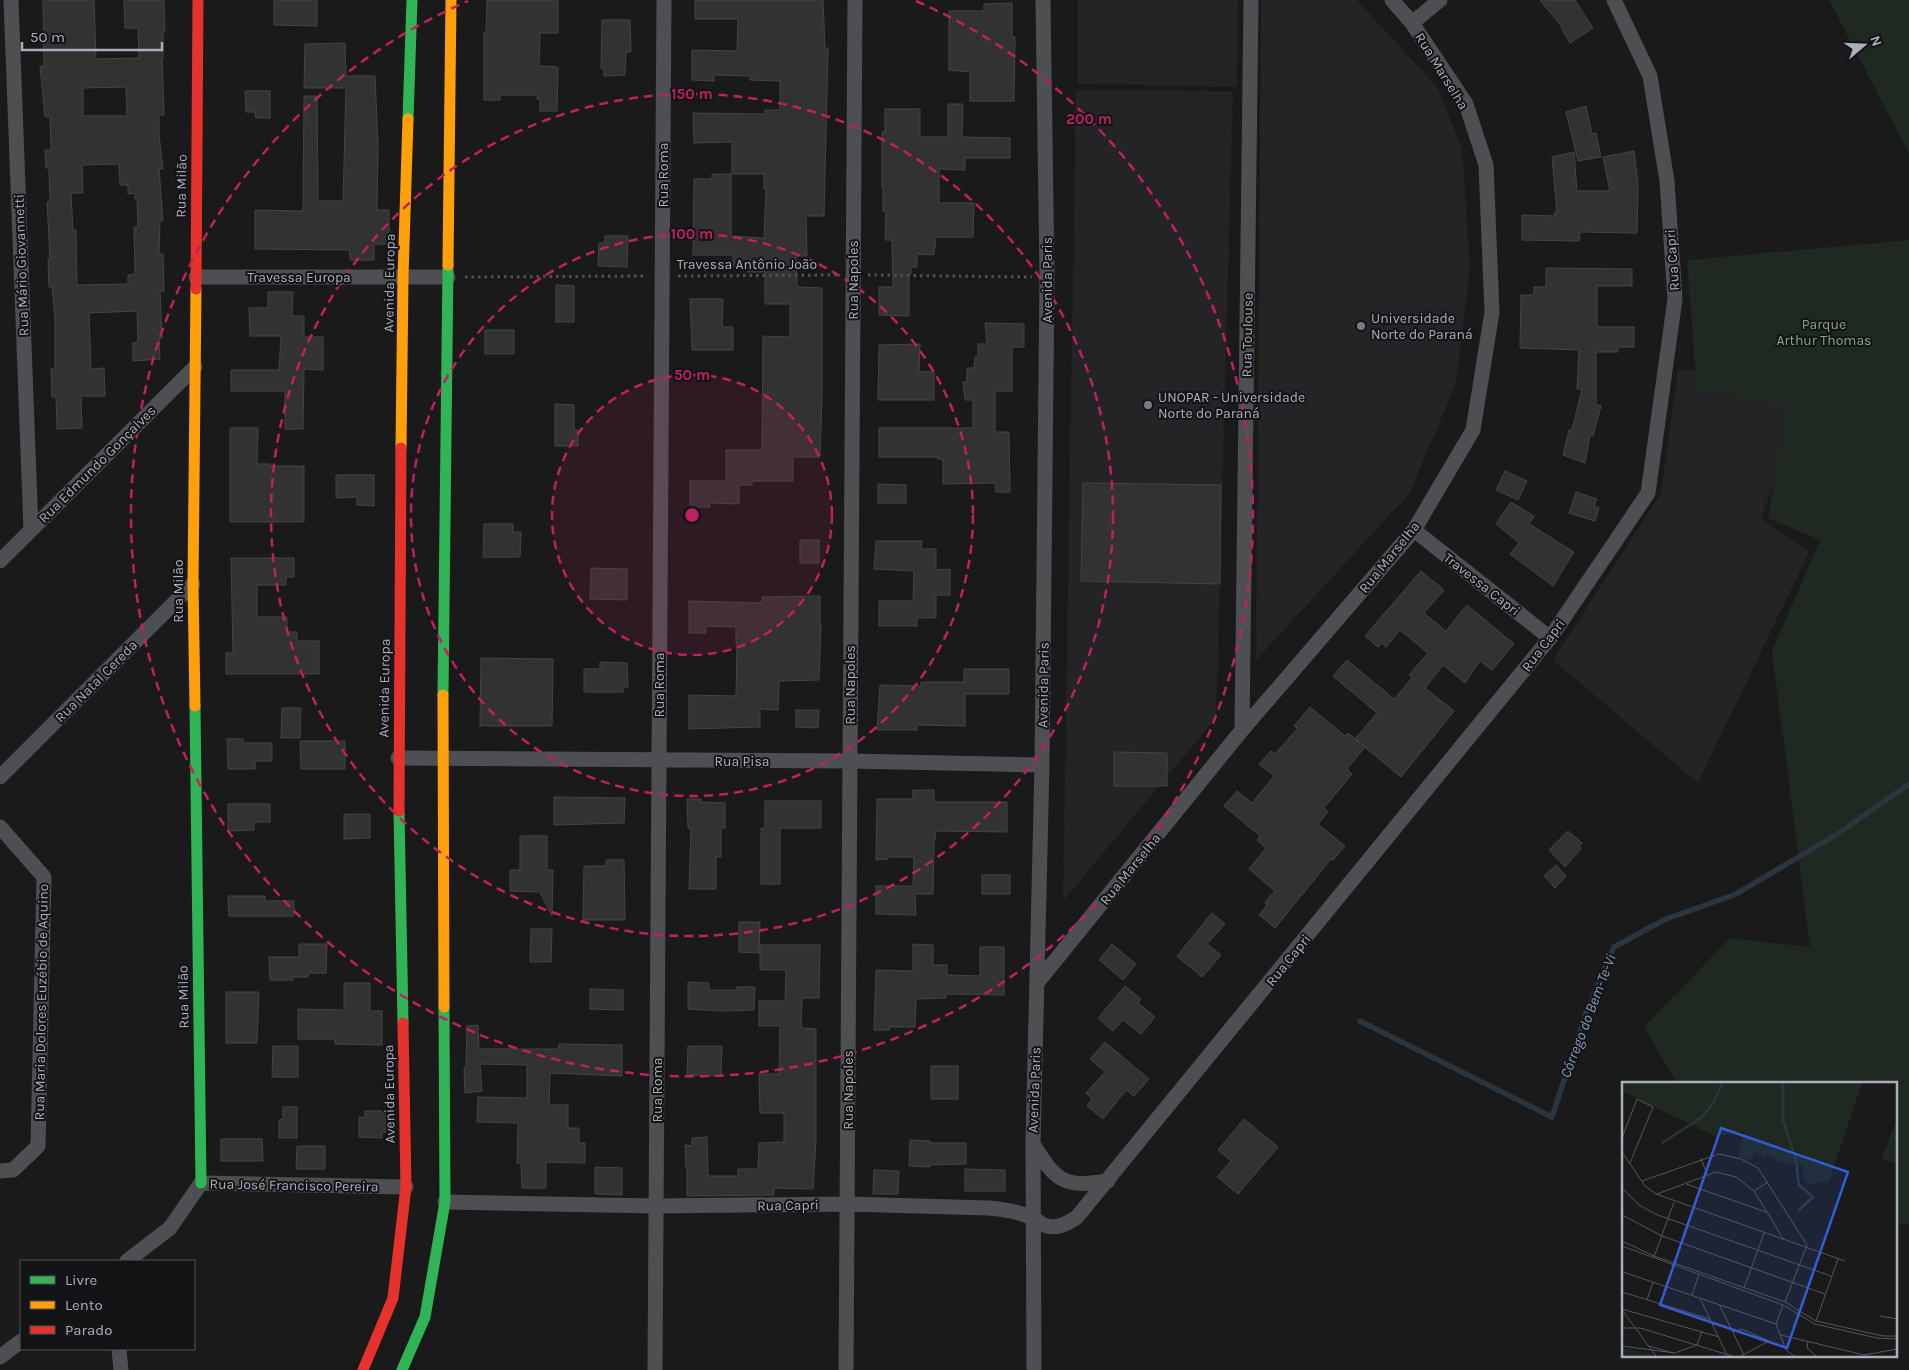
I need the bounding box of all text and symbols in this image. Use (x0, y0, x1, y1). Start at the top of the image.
scale bar (22, 20, 162, 52)
north arrow (1839, 20, 1889, 70)
text: 50 m (30, 28, 65, 46)
street label: Rua Marselha (1411, 30, 1472, 113)
text: N (1866, 33, 1885, 48)
text: 150 m (671, 85, 713, 103)
text: 200 m (1066, 110, 1112, 128)
street label: Rua Roma (655, 142, 672, 208)
street label: Rua Milão (172, 154, 191, 218)
street label: Rua Mário Giovannetti (11, 194, 32, 336)
text: 100 m (671, 225, 713, 243)
street label: Rua Capri (1662, 229, 1683, 291)
street label: Avenida Europa (380, 233, 399, 333)
street label: Avenida Paris (1039, 237, 1056, 323)
street label: Rua Napoles (845, 240, 862, 320)
street label: Travessa Antônio João (677, 256, 817, 273)
street label: Travessa Europa (247, 269, 351, 286)
street label: Rua Toulouse (1238, 293, 1257, 378)
place label: Universidade Norte do Paraná (1371, 310, 1473, 343)
park label: Parque Arthur Thomas (1777, 316, 1871, 349)
marker: Universidade Norte do Paraná (1355, 320, 1367, 332)
text: 50 m (674, 366, 710, 384)
place label: UNOPAR - Universidade Norte do Paraná (1158, 389, 1305, 422)
marker: UNOPAR - Universidade Norte do Paraná (1142, 399, 1154, 411)
street label: Rua Edmundo Gonçalves (35, 402, 160, 527)
centre of rings (683, 506, 701, 524)
street label: Rua Marselha (1355, 518, 1423, 597)
street label: Travessa Capri (1440, 549, 1523, 620)
street label: Rua Milão (170, 559, 187, 623)
street label: Rua Capri (1518, 616, 1569, 675)
street label: Rua Natal Cereda (52, 637, 141, 726)
street label: Avenida Europa (375, 638, 394, 738)
street label: Avenida Paris (1034, 642, 1053, 728)
street label: Rua Napoles (842, 645, 859, 725)
street label: Rua Roma (651, 652, 668, 718)
street label: Rua Pisa (714, 753, 770, 770)
street label: Rua Marselha (1096, 830, 1164, 909)
street label: Rua Maria Dolores Euzébio de Aquino (31, 884, 52, 1120)
street label: Rua Capri (1262, 931, 1314, 990)
water label: Córrego do Bem-Te-Vi (1556, 951, 1620, 1081)
street label: Rua Milão (174, 965, 193, 1029)
street label: Avenida Europa (380, 1044, 399, 1144)
street label: Avenida Paris (1025, 1047, 1044, 1133)
street label: Rua Napoles (840, 1050, 857, 1130)
street label: Rua Roma (649, 1057, 666, 1123)
inset map (1622, 1082, 1896, 1358)
street label: Rua José Francisco Pereira (209, 1176, 379, 1195)
street label: Rua Capri (757, 1196, 819, 1215)
legend (20, 1260, 195, 1350)
text: Livre (65, 1271, 97, 1289)
text: Lento (65, 1296, 103, 1314)
text: Parado (65, 1321, 112, 1339)

